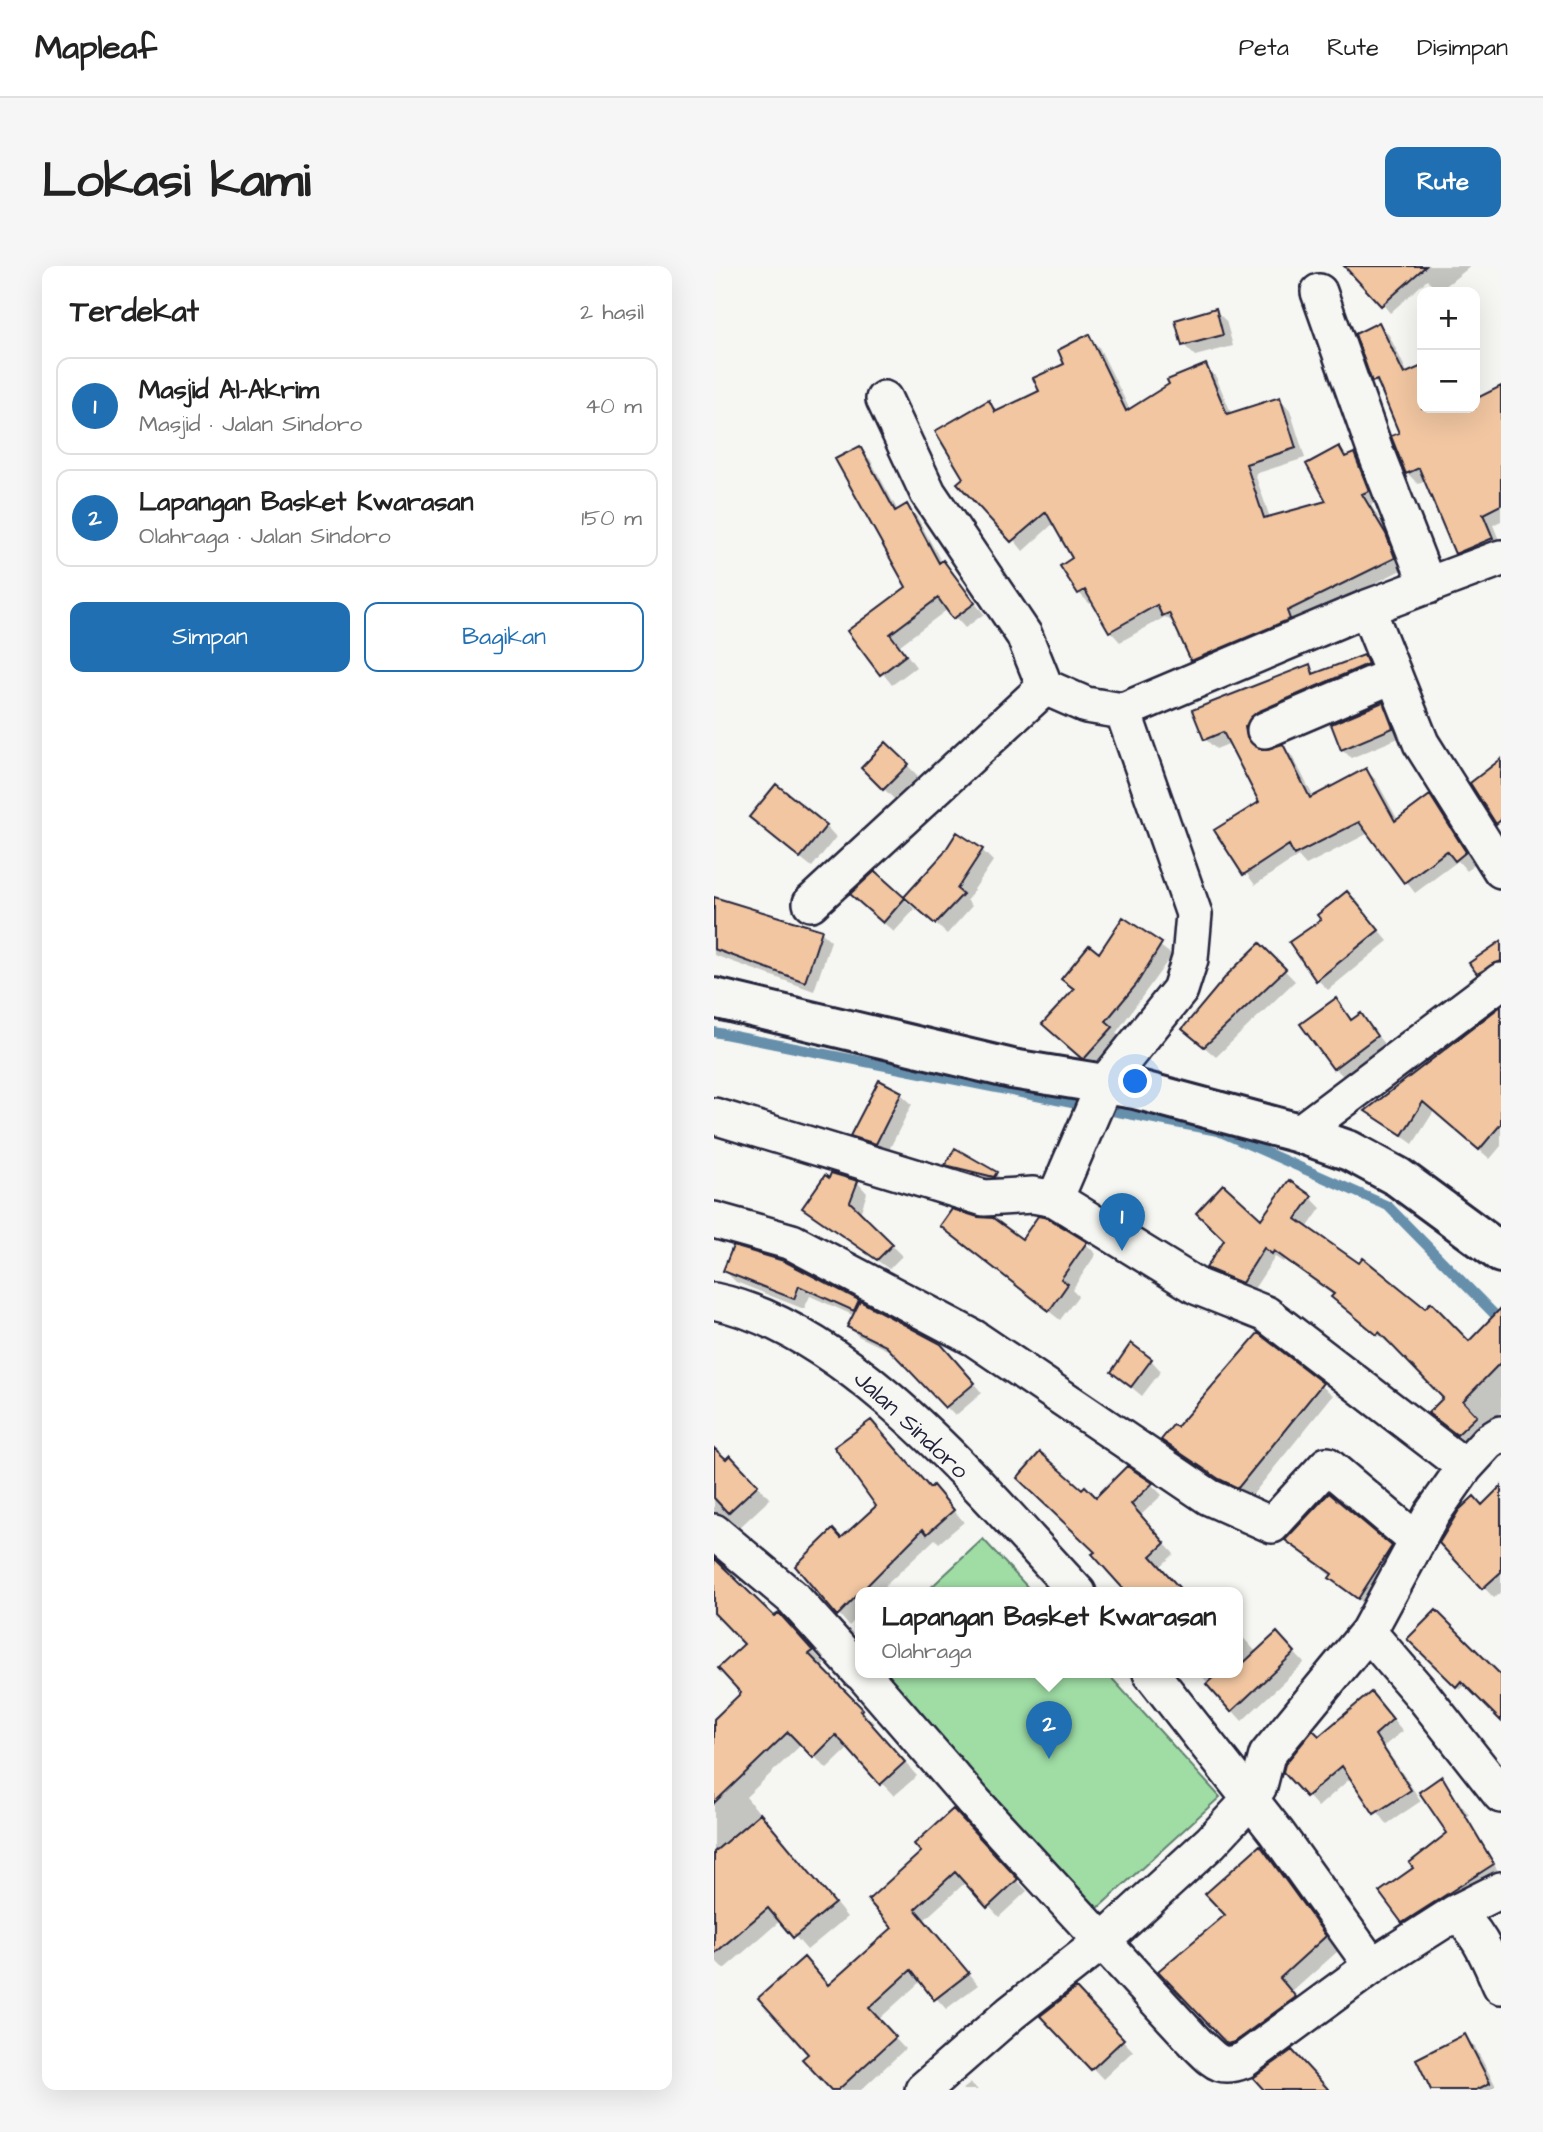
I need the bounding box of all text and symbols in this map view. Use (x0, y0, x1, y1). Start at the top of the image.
text: Mapleaf (35, 25, 157, 71)
text: Peta (1239, 31, 1289, 65)
text: Rute (1327, 31, 1379, 65)
text: Disimpan (1417, 31, 1508, 65)
button: Rute (1385, 147, 1501, 217)
text: Lokasi kami (42, 148, 311, 216)
map controls (1417, 287, 1480, 413)
button: + (1417, 287, 1480, 350)
text: Terdekat (70, 291, 199, 333)
text: 2 hasil (580, 296, 644, 328)
button: − (1417, 350, 1480, 413)
text: Masjid Al-Akrim (139, 372, 319, 408)
text: 1 (94, 390, 96, 422)
text: 40 m (585, 390, 642, 422)
text: Masjid · Jalan Sindoro (139, 408, 362, 440)
text: Lapangan Basket Kwarasan (139, 484, 474, 520)
text: 2 (88, 502, 102, 534)
text: 150 m (581, 502, 642, 534)
text: Olahraga · Jalan Sindoro (139, 520, 391, 552)
button: Simpan (70, 602, 350, 672)
button: Bagikan (364, 602, 644, 672)
your location (1118, 1064, 1152, 1098)
pin: 1 (1099, 1193, 1145, 1251)
street label: Jalan Sindoro (846, 1363, 976, 1488)
popup (855, 1587, 1243, 1678)
text: Lapangan Basket Kwarasan (882, 1599, 1216, 1635)
text: Olahraga (882, 1635, 972, 1667)
pin: 2 (1026, 1701, 1072, 1759)

